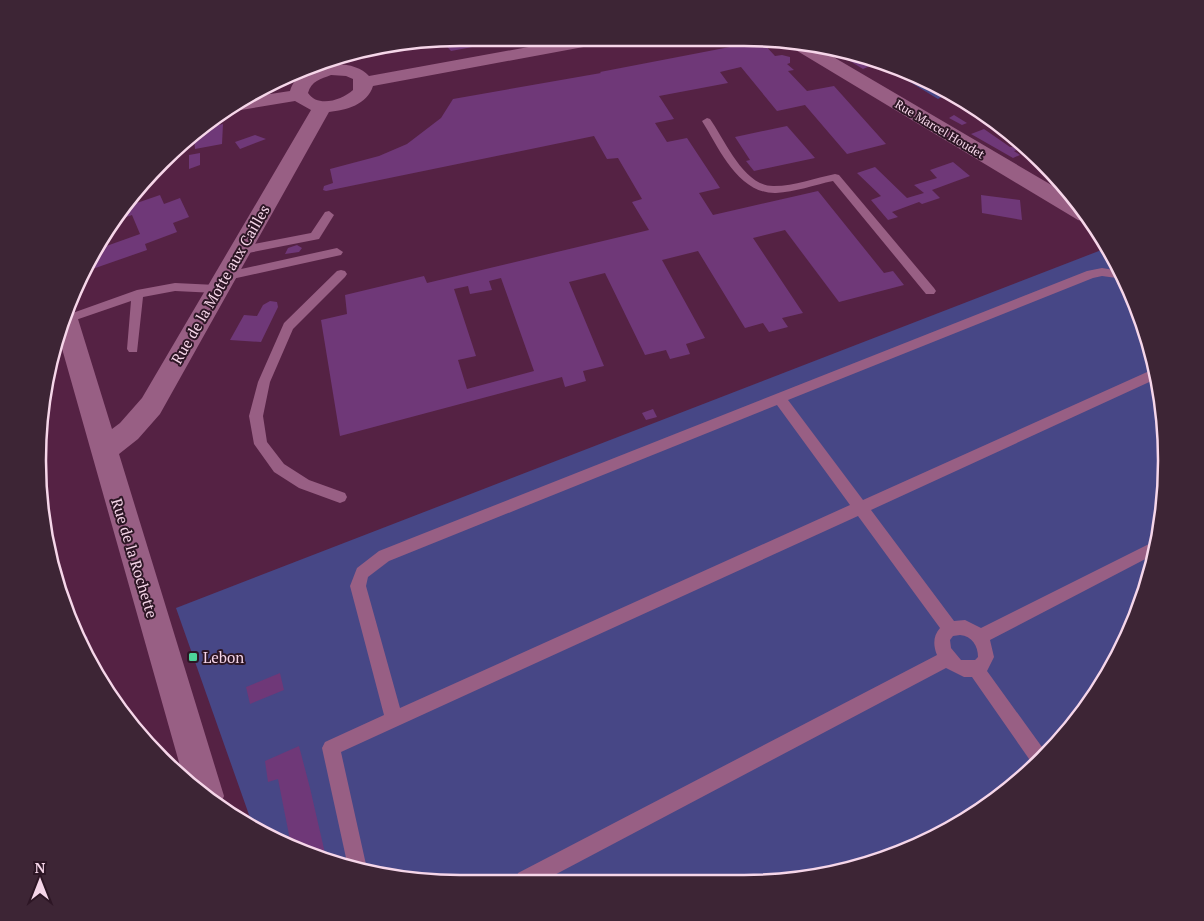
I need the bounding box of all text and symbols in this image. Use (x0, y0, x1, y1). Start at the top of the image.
street label: Rue Marcel Houdet (892, 96, 988, 162)
street label: Rue de la Motte aux Cailles (166, 201, 274, 367)
street label: Rue de la Rochette (107, 496, 163, 620)
place label: Lebon (203, 647, 244, 667)
marker: Lebon (187, 651, 199, 663)
north arrow (15, 856, 65, 906)
text: N (35, 858, 46, 877)

